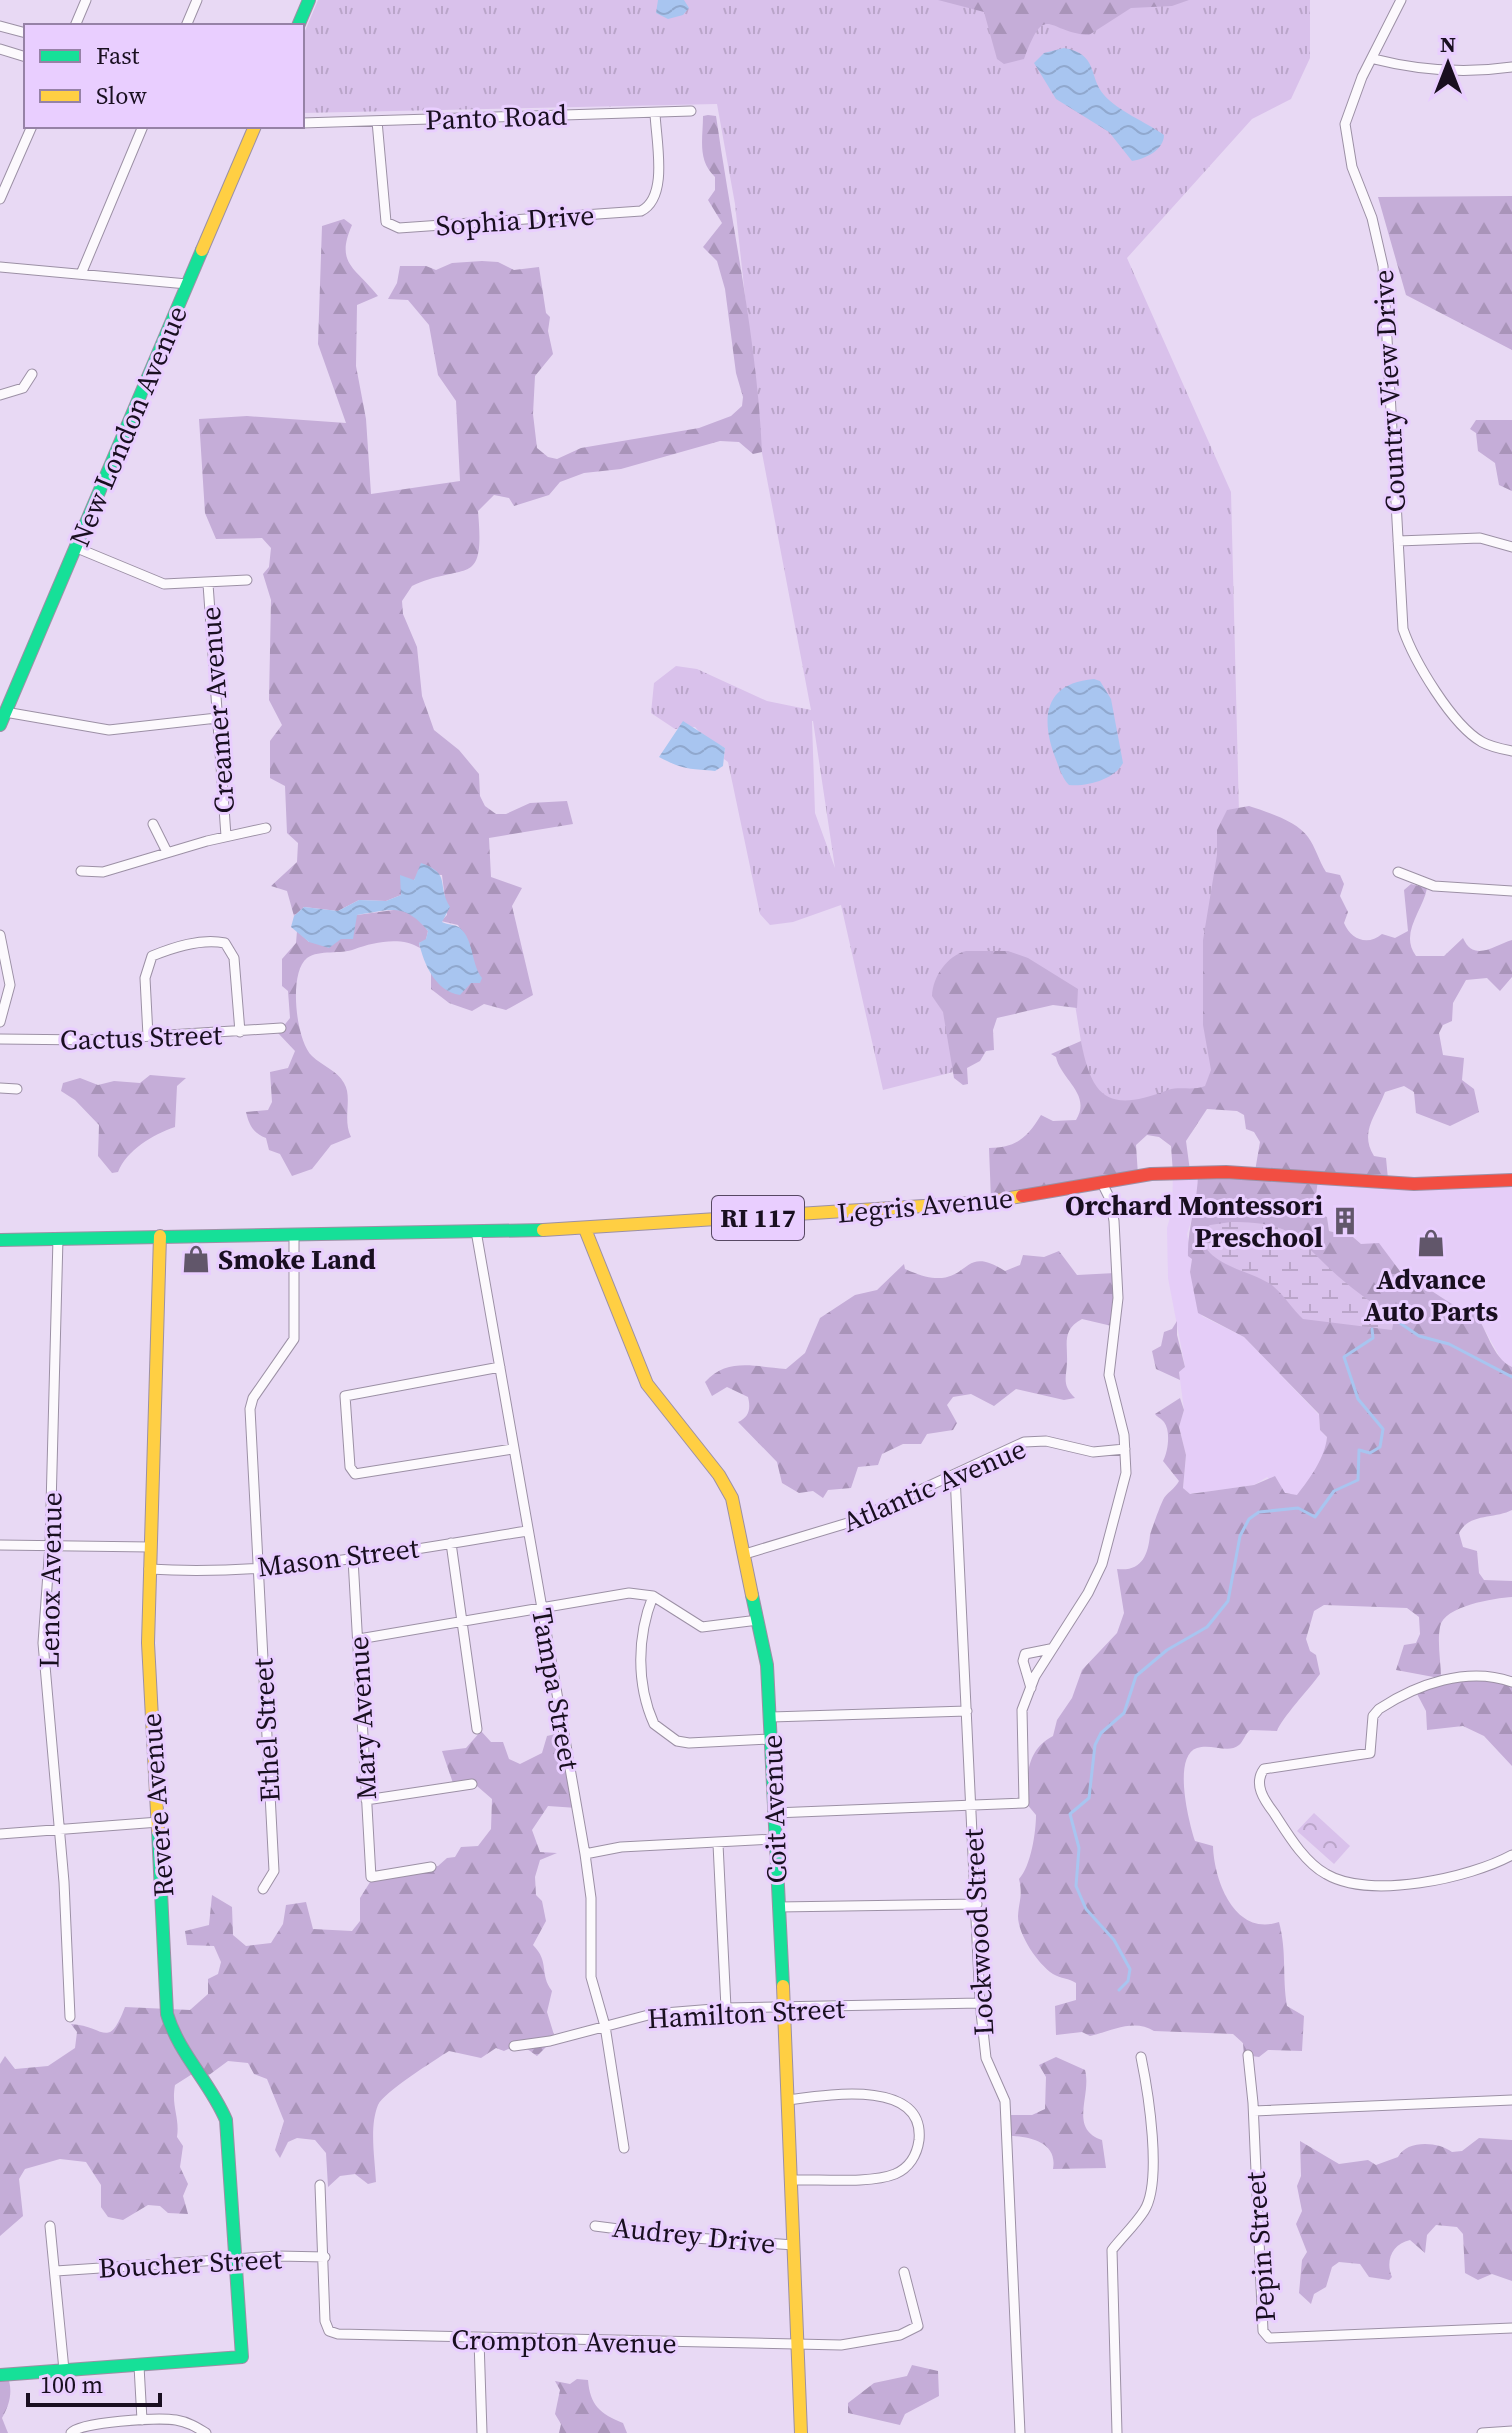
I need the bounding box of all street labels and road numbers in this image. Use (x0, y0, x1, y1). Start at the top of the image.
street label: Panto Road (424, 96, 568, 138)
street label: Sophia Drive (434, 196, 596, 244)
street label: Country View Drive (1364, 269, 1414, 513)
street label: New London Avenue (60, 300, 196, 552)
street label: Creamer Avenue (191, 605, 243, 815)
street label: Cactus Street (59, 1015, 224, 1059)
street label: Legris Avenue (836, 1178, 1014, 1232)
road number: RI 117 (712, 1196, 804, 1240)
street label: Atlantic Avenue (837, 1429, 1031, 1541)
street label: Lenox Avenue (29, 1492, 71, 1668)
street label: Mason Street (255, 1528, 422, 1586)
street label: Tampa Street (523, 1605, 589, 1774)
street label: Mary Avenue (339, 1635, 385, 1801)
street label: Ethel Street (243, 1656, 289, 1803)
street label: Revere Avenue (132, 1712, 182, 1898)
street label: Coit Avenue (752, 1734, 796, 1884)
street label: Lockwood Street (954, 1827, 1002, 2036)
street label: Hamilton Street (646, 1989, 847, 2037)
street label: Pepin Street (1236, 2170, 1284, 2323)
street label: Audrey Drive (611, 2208, 777, 2262)
street label: Boucher Street (97, 2239, 284, 2287)
street label: Crompton Avenue (451, 2320, 677, 2362)

